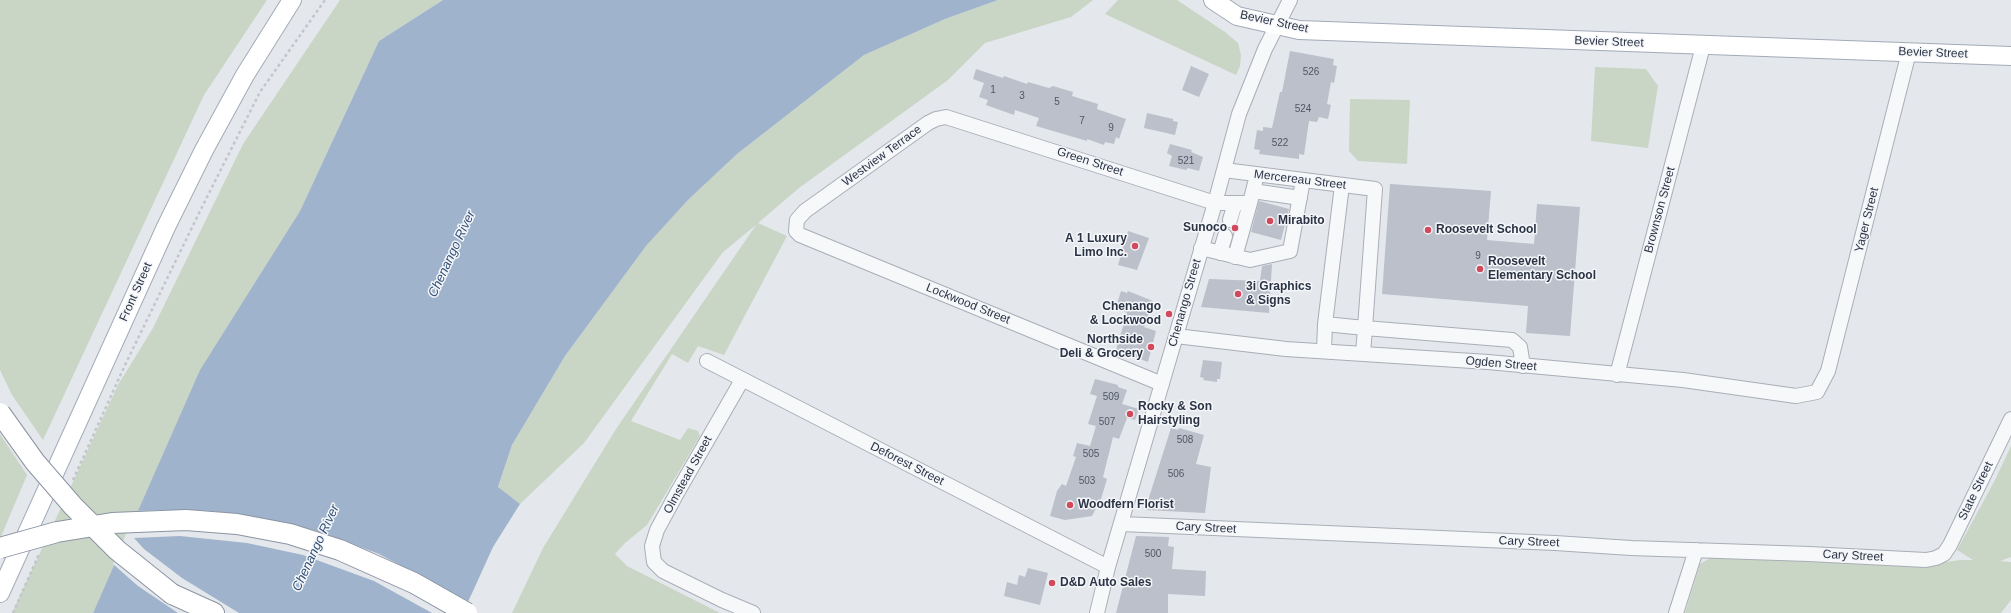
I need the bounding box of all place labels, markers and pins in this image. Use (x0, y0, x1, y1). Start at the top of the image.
place label: Mirabito (1278, 214, 1325, 228)
marker: Mirabito (1265, 216, 1275, 226)
place label: Sunoco (1183, 221, 1227, 235)
marker: Sunoco (1230, 223, 1240, 233)
place label: Roosevelt School (1436, 223, 1537, 237)
marker: Roosevelt School (1423, 225, 1433, 235)
place label: A 1 Luxury Limo Inc. (1065, 232, 1127, 260)
marker: A 1 Luxury Limo Inc. (1130, 241, 1140, 251)
place label: Roosevelt Elementary School (1488, 255, 1596, 283)
marker: Roosevelt Elementary School (1475, 264, 1485, 274)
place label: 3i Graphics & Signs (1246, 280, 1311, 308)
marker: 3i Graphics & Signs (1233, 289, 1243, 299)
place label: Chenango & Lockwood (1090, 300, 1161, 328)
marker: Chenango & Lockwood (1164, 309, 1174, 319)
place label: Northside Deli & Grocery (1060, 333, 1143, 361)
marker: Northside Deli & Grocery (1146, 342, 1156, 352)
place label: Rocky & Son Hairstyling (1138, 400, 1212, 428)
marker: Rocky & Son Hairstyling (1125, 409, 1135, 419)
place label: Woodfern Florist (1078, 498, 1174, 512)
marker: Woodfern Florist (1065, 500, 1075, 510)
place label: D&D Auto Sales (1060, 576, 1151, 590)
marker: D&D Auto Sales (1047, 578, 1057, 588)

